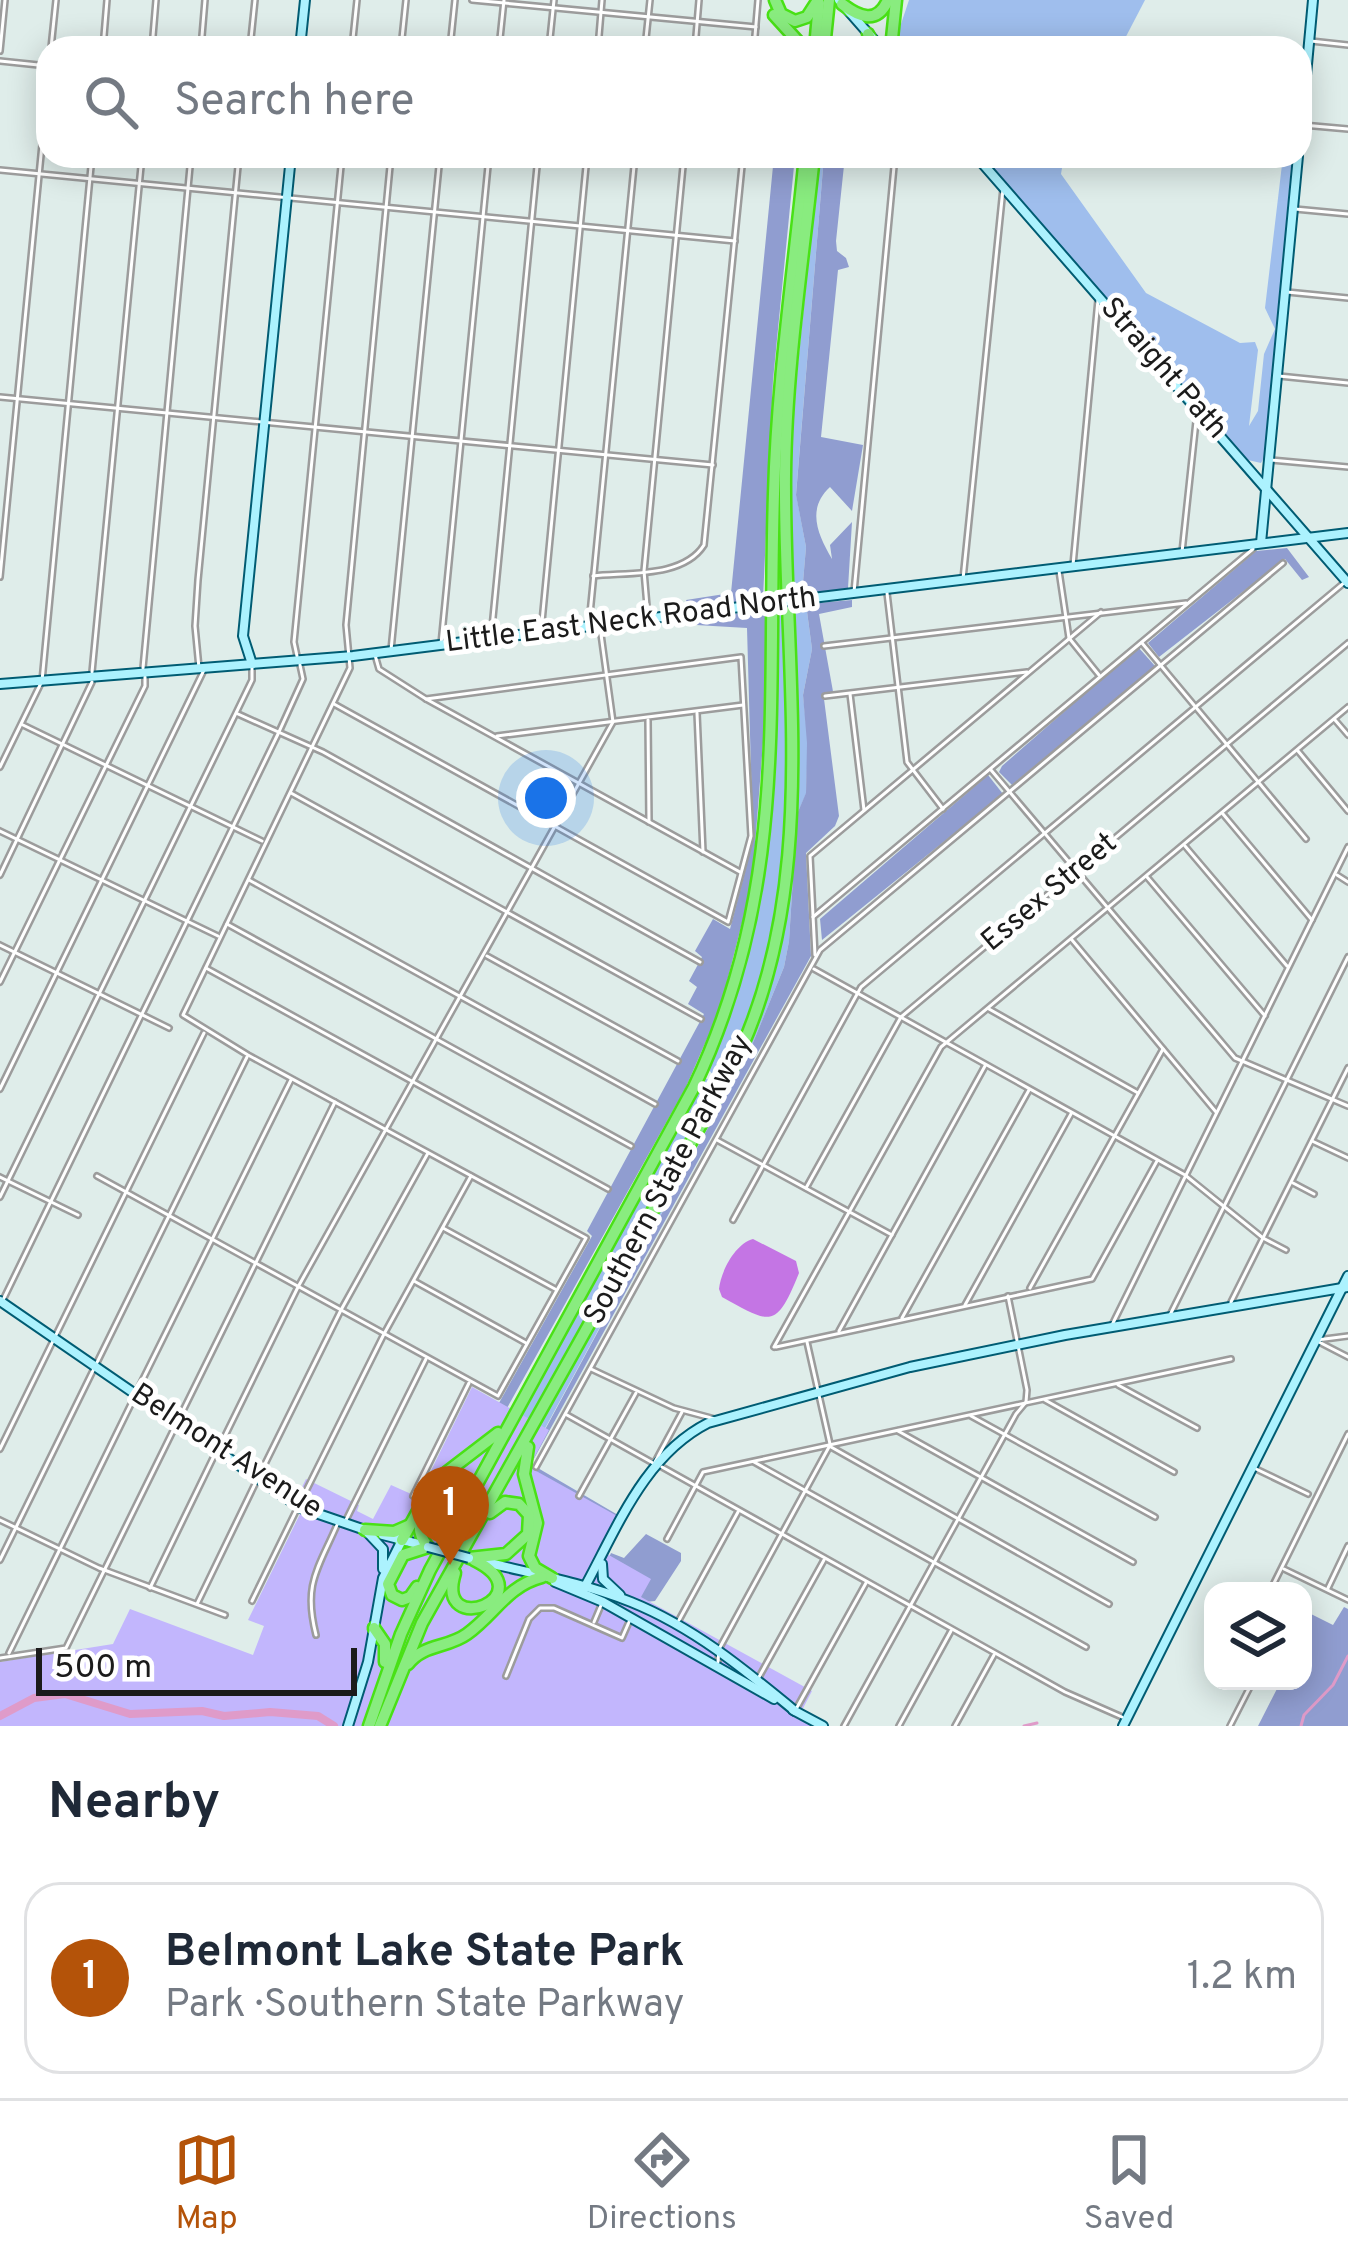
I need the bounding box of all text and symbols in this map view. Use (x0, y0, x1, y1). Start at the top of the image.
search box (36, 36, 1312, 168)
icon: search (78, 69, 144, 135)
text: Search here (174, 74, 414, 131)
street label: Straight Path (1092, 291, 1234, 447)
street label: Little East Neck Road North (444, 580, 818, 662)
your location (516, 768, 576, 828)
street label: Essex Street (975, 826, 1125, 960)
street label: Southern State Parkway (577, 1028, 761, 1332)
street label: Belmont Avenue (124, 1376, 328, 1528)
pin: 1 (411, 1466, 489, 1565)
map controls (1204, 1582, 1312, 1690)
button: layers (1204, 1582, 1312, 1690)
scale bar (36, 1642, 357, 1695)
text: 500 m (54, 1648, 152, 1690)
text: Nearby (48, 1772, 220, 1837)
text: Belmont Lake State Park (165, 1925, 684, 1982)
text: 1 (82, 1954, 98, 2003)
text: 1.2 km (1187, 1954, 1297, 2003)
text: Park · Southern State Parkway (165, 1982, 684, 2031)
tab: Map (174, 2127, 240, 2241)
tab: Directions (587, 2127, 737, 2241)
tab: Saved (1084, 2127, 1174, 2241)

